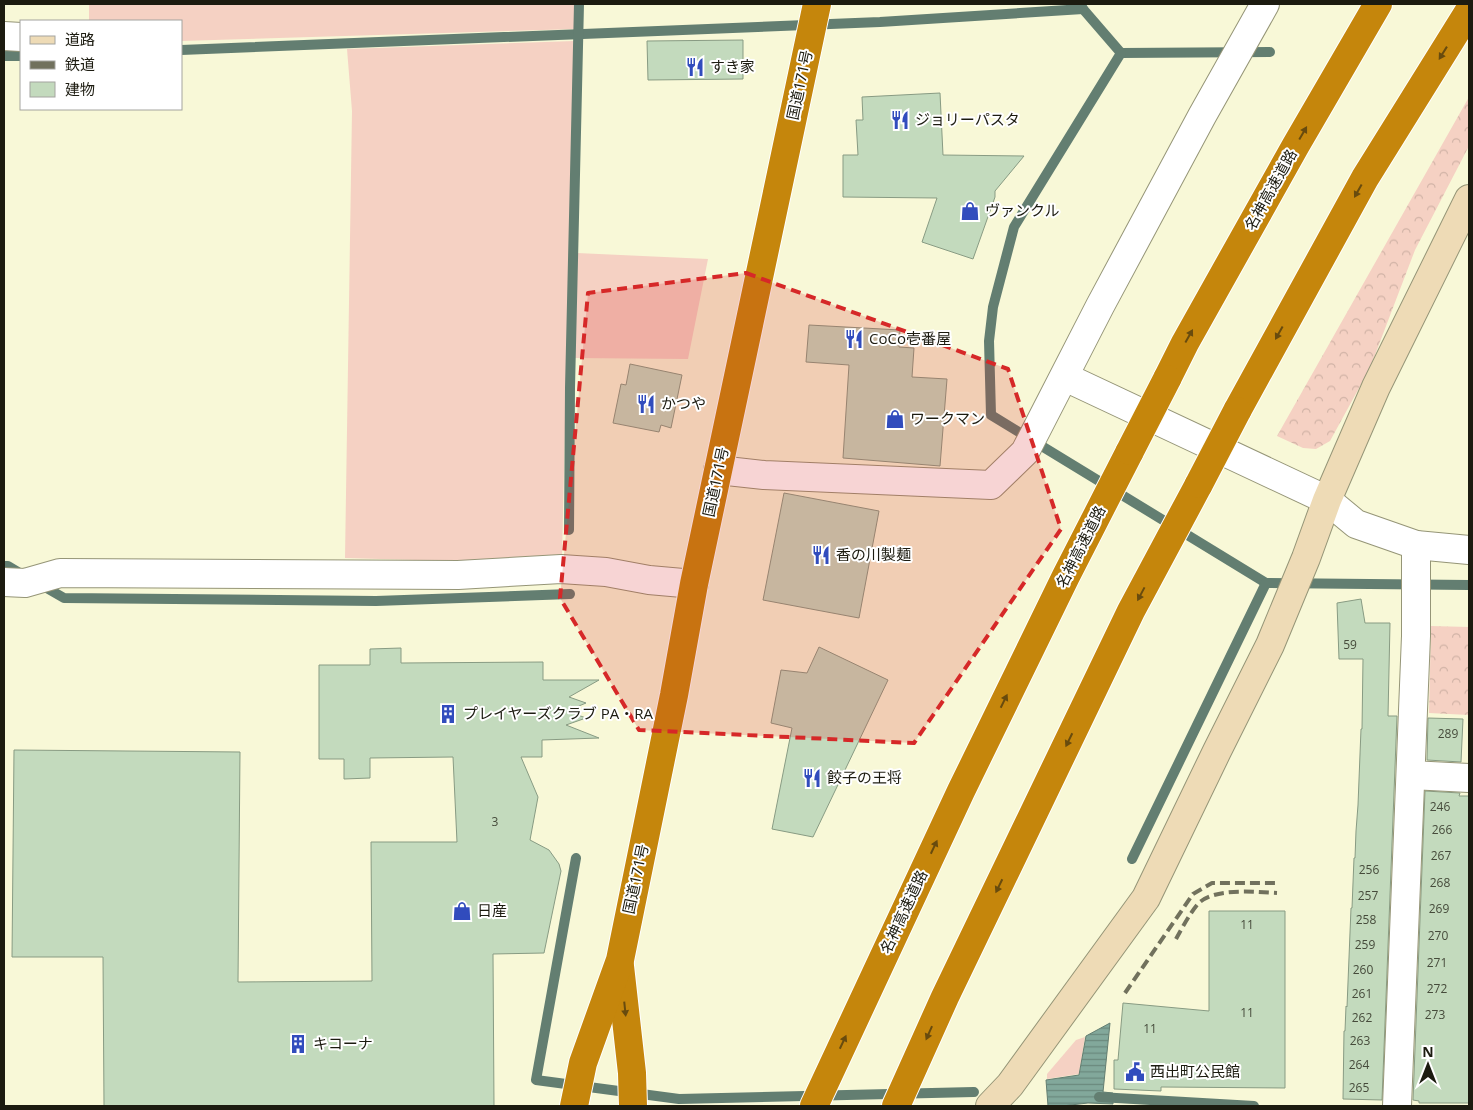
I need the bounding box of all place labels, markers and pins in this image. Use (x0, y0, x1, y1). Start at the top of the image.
restaurant icon: すき家 (684, 56, 706, 78)
place label: すき家 (710, 56, 755, 76)
restaurant icon: ジョリーパスタ (889, 109, 911, 131)
place label: ジョリーパスタ (915, 109, 1020, 129)
shop icon: ヴァンクル (959, 200, 981, 222)
place label: ヴァンクル (985, 200, 1060, 220)
restaurant icon: CoCo壱番屋 (843, 328, 865, 350)
place label: CoCo壱番屋 (869, 328, 951, 348)
restaurant icon: かつや (635, 393, 657, 415)
place label: かつや (661, 393, 706, 413)
shop icon: ワークマン (884, 408, 906, 430)
place label: ワークマン (910, 408, 985, 428)
restaurant icon: 香の川製麺 (810, 544, 832, 566)
place label: 香の川製麺 (836, 544, 911, 564)
building icon: プレイヤーズクラブ PA・RA (437, 703, 459, 725)
place label: プレイヤーズクラブ PA・RA (463, 703, 653, 723)
restaurant icon: 餃子の王将 (801, 767, 823, 789)
place label: 餃子の王将 (827, 767, 902, 787)
shop icon: 日産 (451, 900, 473, 922)
place label: 日産 (477, 900, 507, 920)
building icon: キコーナ (287, 1033, 309, 1055)
place label: キコーナ (313, 1033, 373, 1053)
public building icon: 西出町公民館 (1124, 1061, 1146, 1083)
place label: 西出町公民館 (1150, 1061, 1240, 1081)

